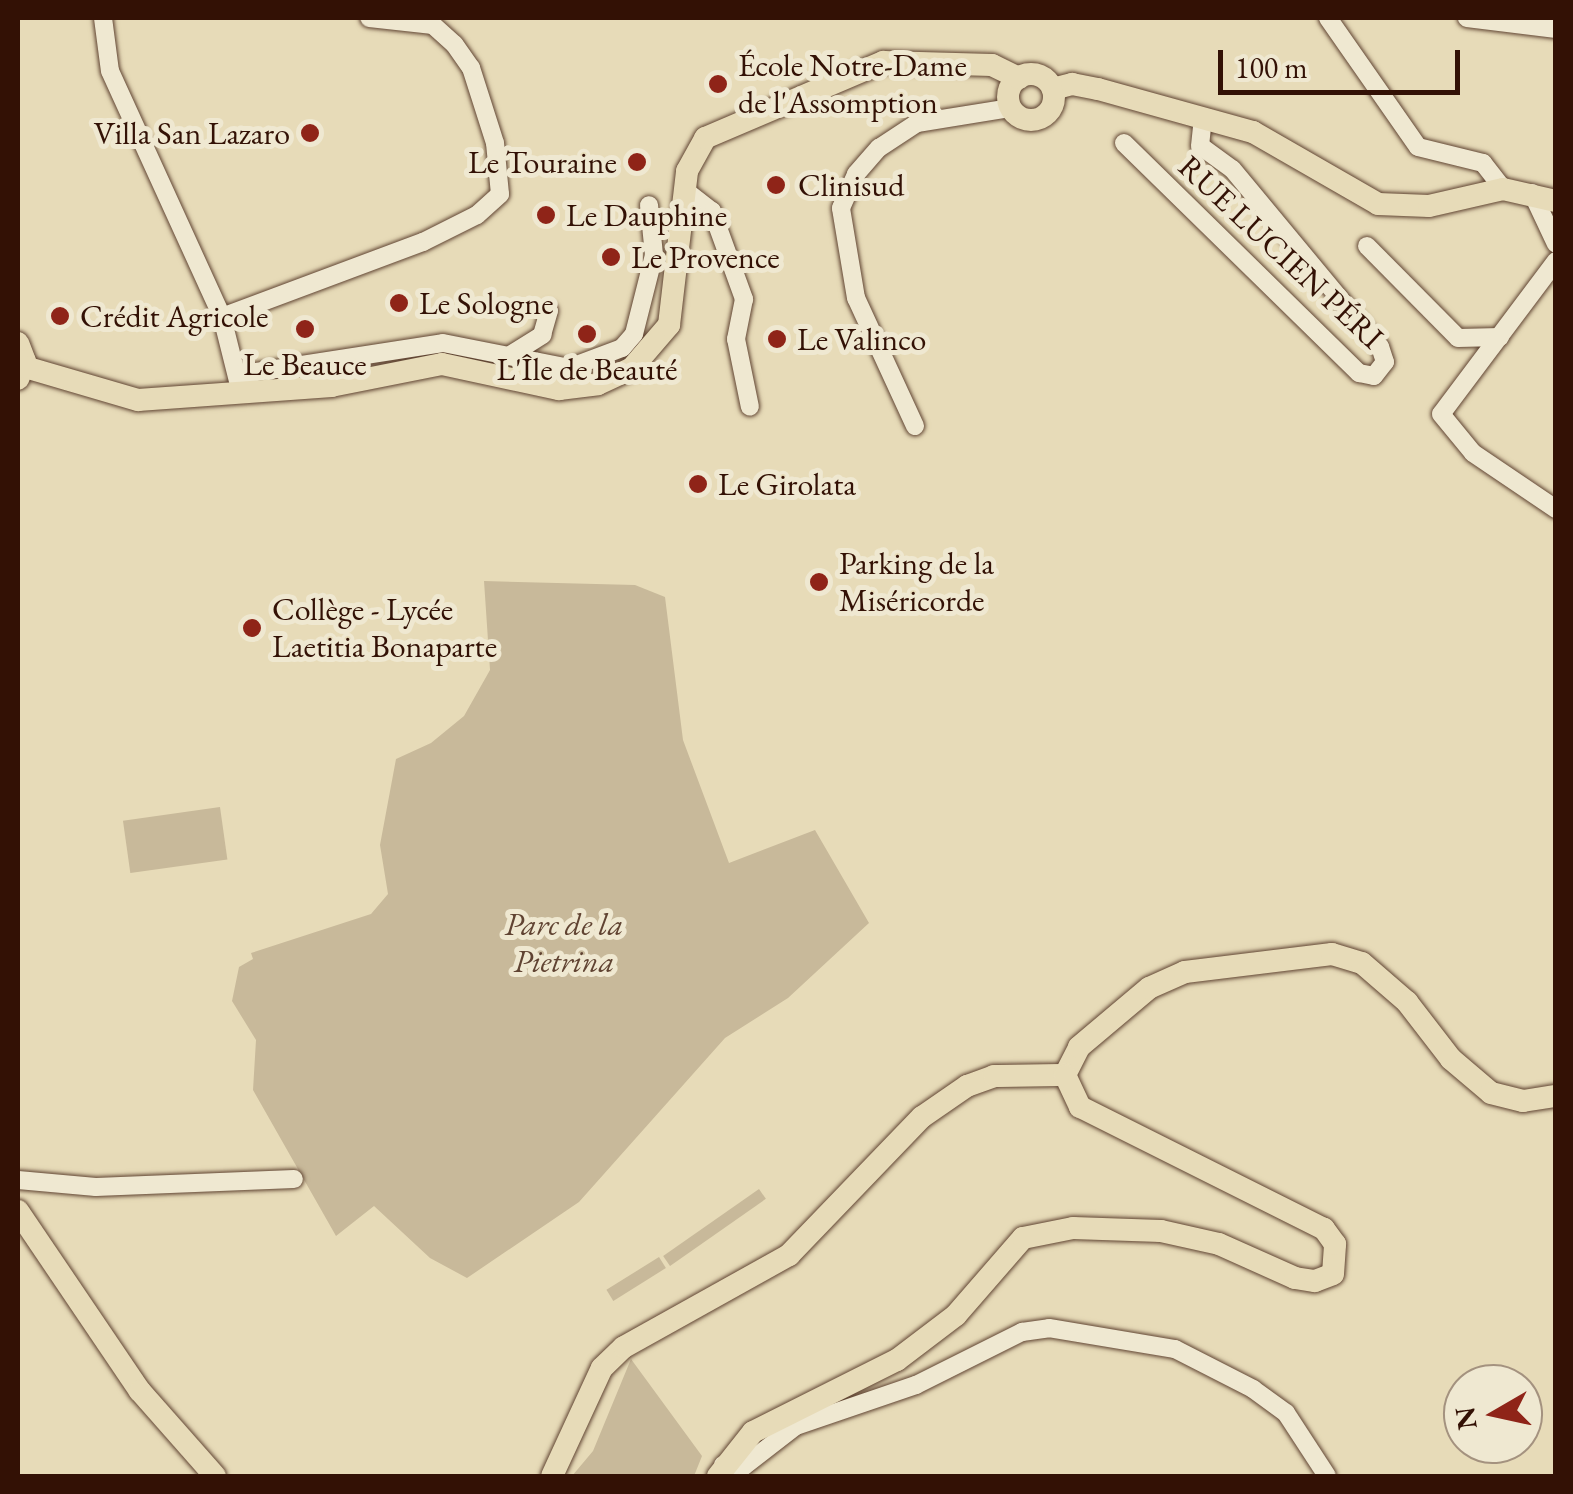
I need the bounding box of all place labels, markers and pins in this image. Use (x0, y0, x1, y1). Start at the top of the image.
place label: École Notre-Dame de l'Assomption (738, 47, 967, 122)
marker: École Notre-Dame de l'Assomption (707, 73, 729, 95)
place label: Villa San Lazaro (94, 114, 290, 152)
marker: Villa San Lazaro (299, 122, 321, 144)
place label: Le Touraine (468, 143, 617, 181)
marker: Le Touraine (626, 151, 648, 173)
place label: Clinisud (798, 166, 904, 204)
marker: Clinisud (763, 172, 789, 198)
place label: Le Dauphine (566, 196, 727, 234)
marker: Le Dauphine (535, 204, 557, 226)
place label: Le Provence (631, 238, 780, 276)
marker: Le Provence (600, 246, 622, 268)
place label: Le Sologne (419, 284, 554, 322)
marker: Le Sologne (388, 292, 410, 314)
place label: Crédit Agricole (80, 297, 269, 335)
marker: Crédit Agricole (49, 305, 71, 327)
marker: Le Beauce (294, 318, 316, 340)
place label: Le Valinco (797, 320, 926, 358)
marker: L'Île de Beauté (576, 323, 598, 345)
marker: Le Valinco (766, 328, 788, 350)
place label: Le Beauce (243, 345, 367, 383)
place label: L'Île de Beauté (496, 350, 678, 388)
place label: Le Girolata (718, 465, 856, 503)
marker: Le Girolata (687, 473, 709, 495)
place label: Parking de la Miséricorde (839, 545, 994, 620)
marker: Parking de la Miséricorde (808, 571, 830, 593)
place label: Collège - Lycée Laetitia Bonaparte (272, 591, 497, 666)
marker: Collège - Lycée Laetitia Bonaparte (241, 617, 263, 639)

